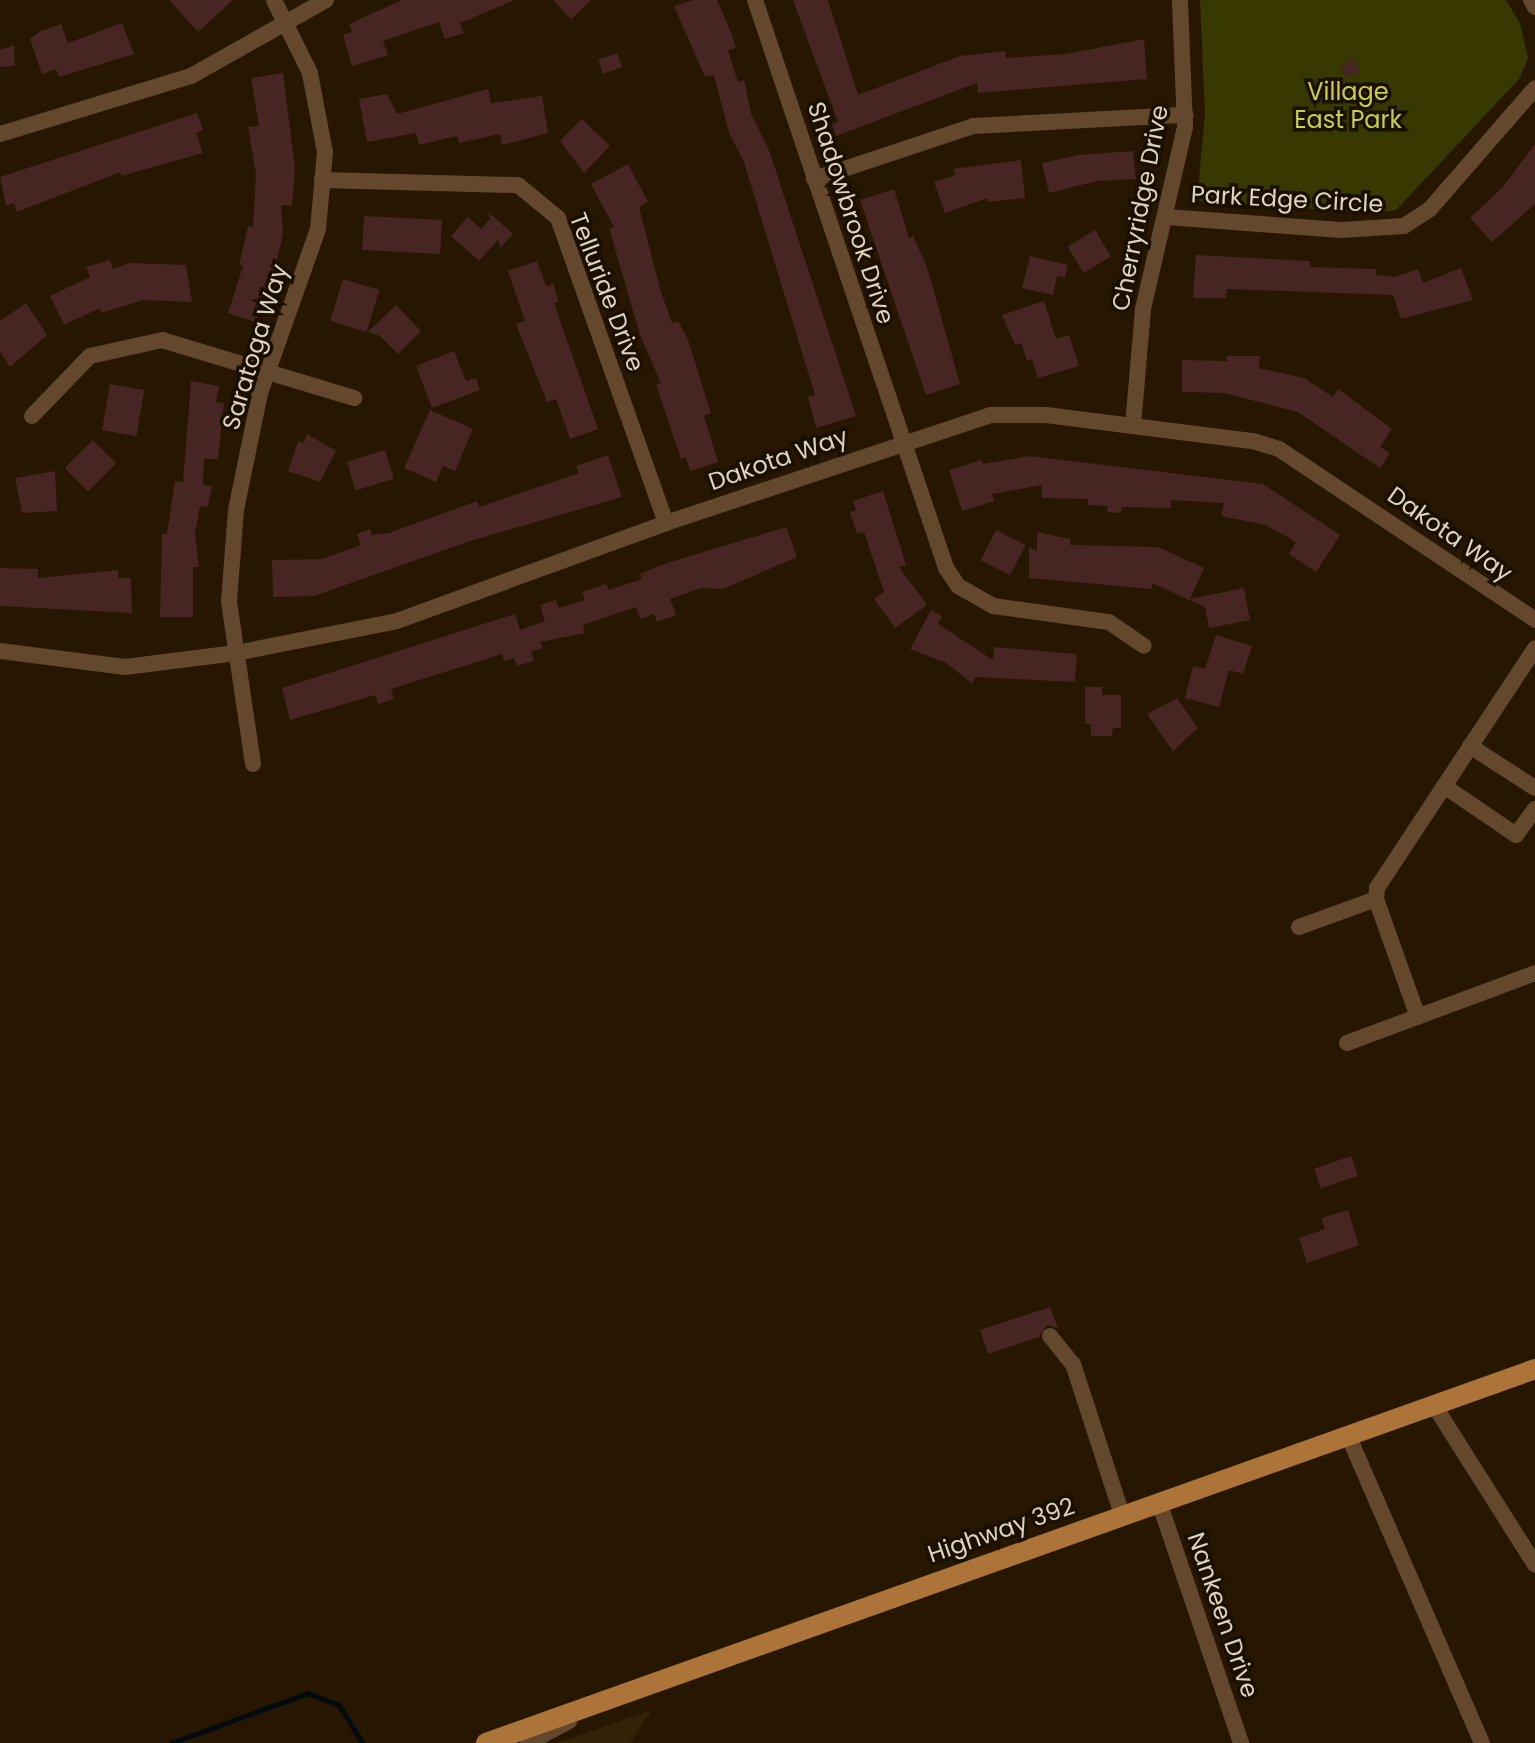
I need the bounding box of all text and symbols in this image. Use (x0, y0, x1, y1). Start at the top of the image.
park label: Village East Park (1294, 78, 1402, 134)
street label: Shadowbrook Drive (801, 98, 901, 328)
street label: Cherryridge Drive (1106, 103, 1174, 313)
street label: Park Edge Circle (1190, 180, 1384, 218)
street label: Telluride Drive (564, 209, 650, 375)
street label: Saratoga Way (216, 261, 294, 433)
street label: Dakota Way (705, 422, 851, 496)
street label: Dakota Way (1382, 480, 1518, 588)
street label: Highway 392 (924, 1491, 1078, 1569)
street label: Nankeen Drive (1181, 1529, 1265, 1701)

